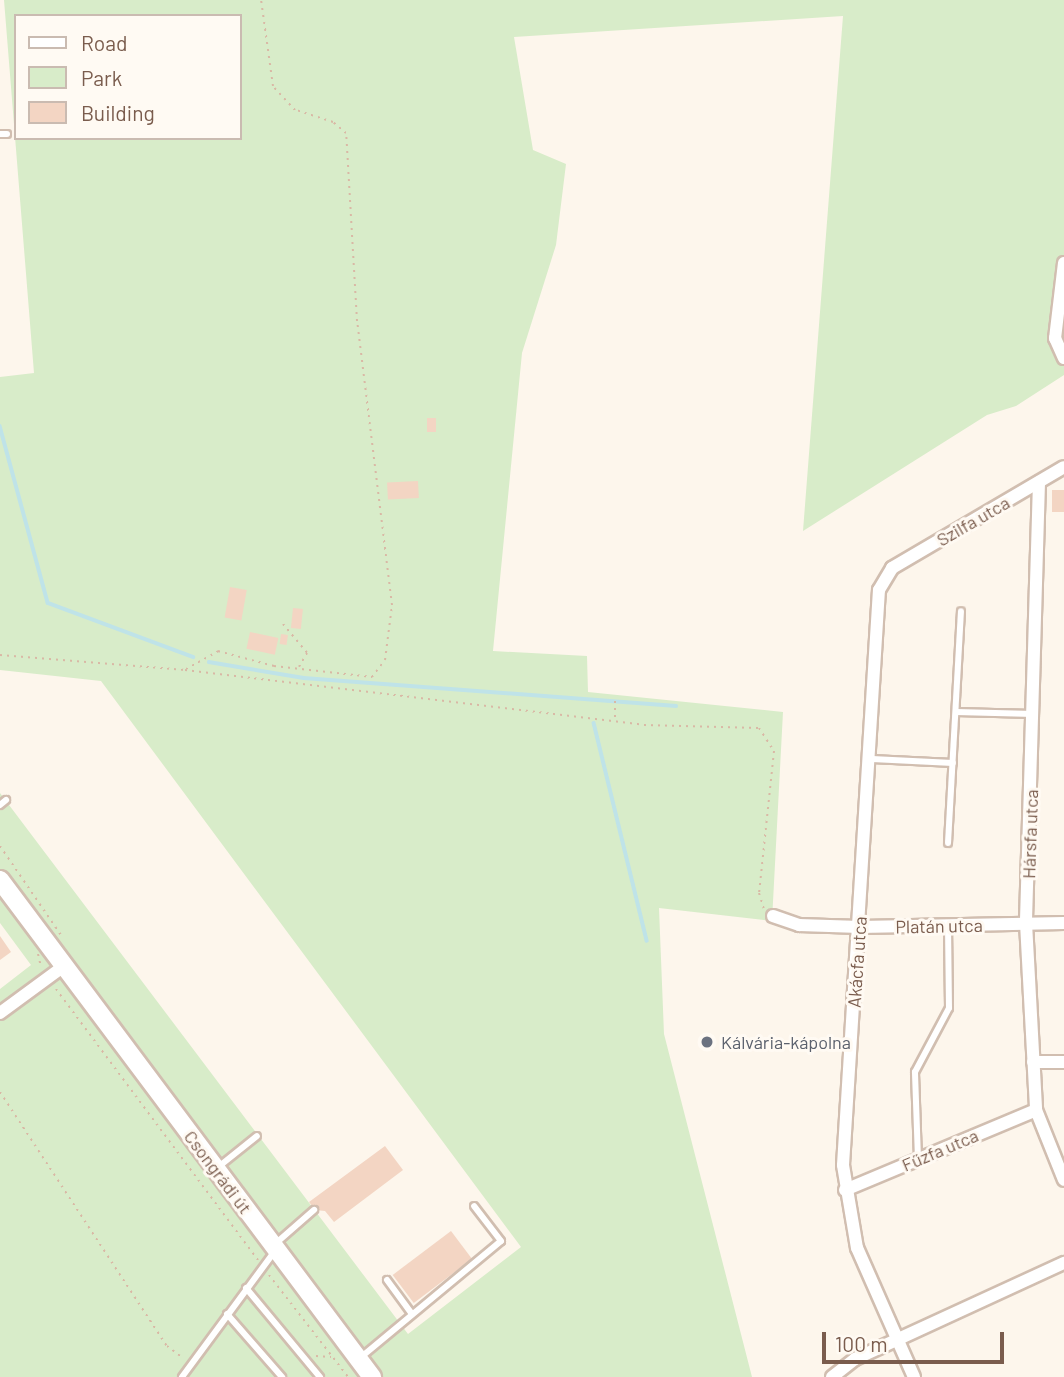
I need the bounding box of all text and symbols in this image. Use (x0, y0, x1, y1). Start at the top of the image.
legend (14, 14, 242, 140)
text: Road (81, 30, 127, 55)
text: Park (81, 65, 122, 90)
text: Building (81, 100, 155, 125)
street label: Szilfa utca (933, 491, 1013, 551)
street label: Hársfa utca (1018, 789, 1042, 879)
street label: Platán utca (895, 914, 983, 938)
street label: Akácfa utca (843, 916, 871, 1008)
place label: Kálvária-kápolna (721, 1031, 851, 1053)
marker: Kálvária-kápolna (699, 1034, 715, 1050)
street label: Fűzfa utca (898, 1124, 982, 1176)
street label: Csongrádi út (180, 1126, 256, 1218)
scale bar (826, 1318, 1008, 1362)
text: 100 m (835, 1331, 888, 1356)

